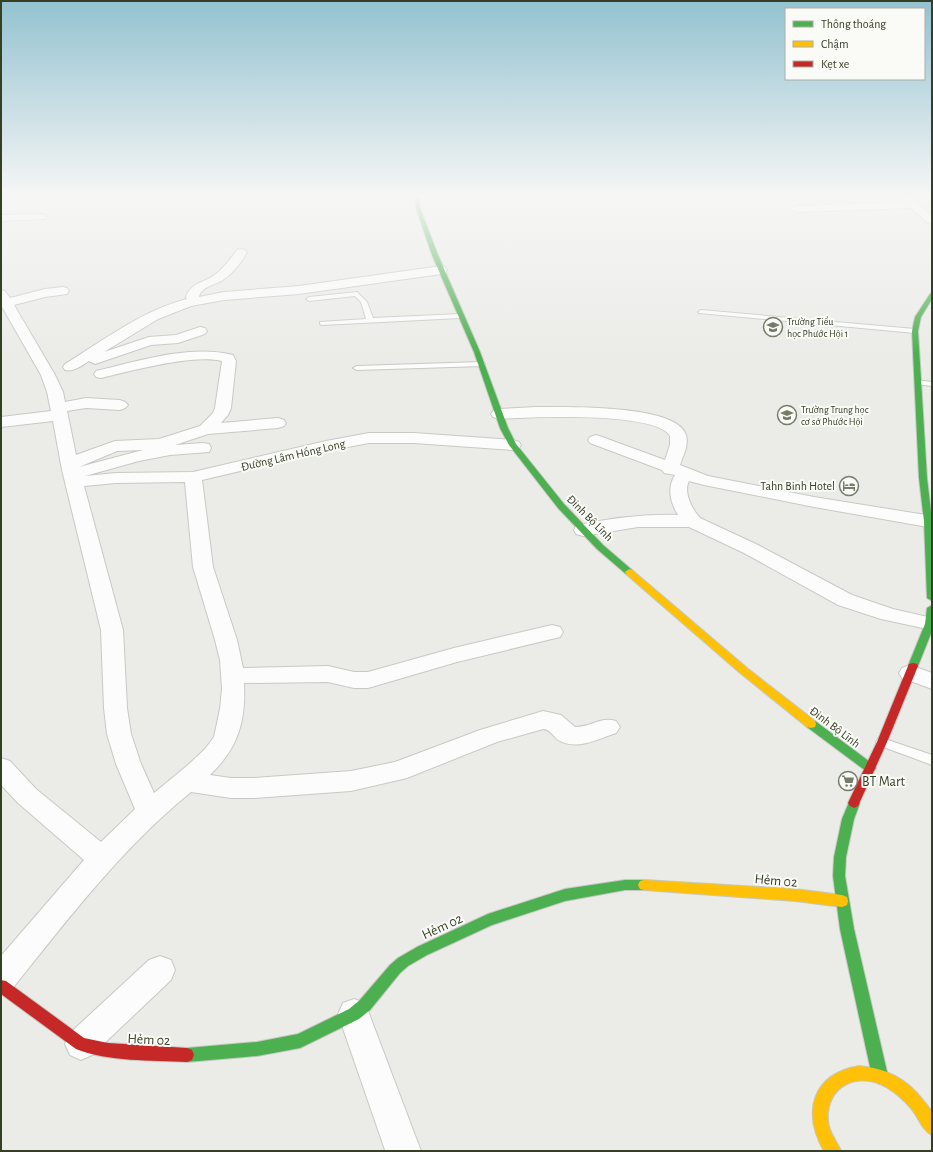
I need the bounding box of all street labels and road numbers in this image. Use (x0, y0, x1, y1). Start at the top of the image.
street label: Đường Lâm Hồng Long (240, 437, 346, 473)
street label: Đinh Bộ Lĩnh (565, 493, 615, 543)
street label: Đinh Bộ Lĩnh (807, 704, 863, 750)
street label: Hẻm 02 (754, 872, 798, 890)
street label: Hẻm 02 (420, 911, 465, 942)
street label: Hẻm 02 (127, 1032, 171, 1048)

